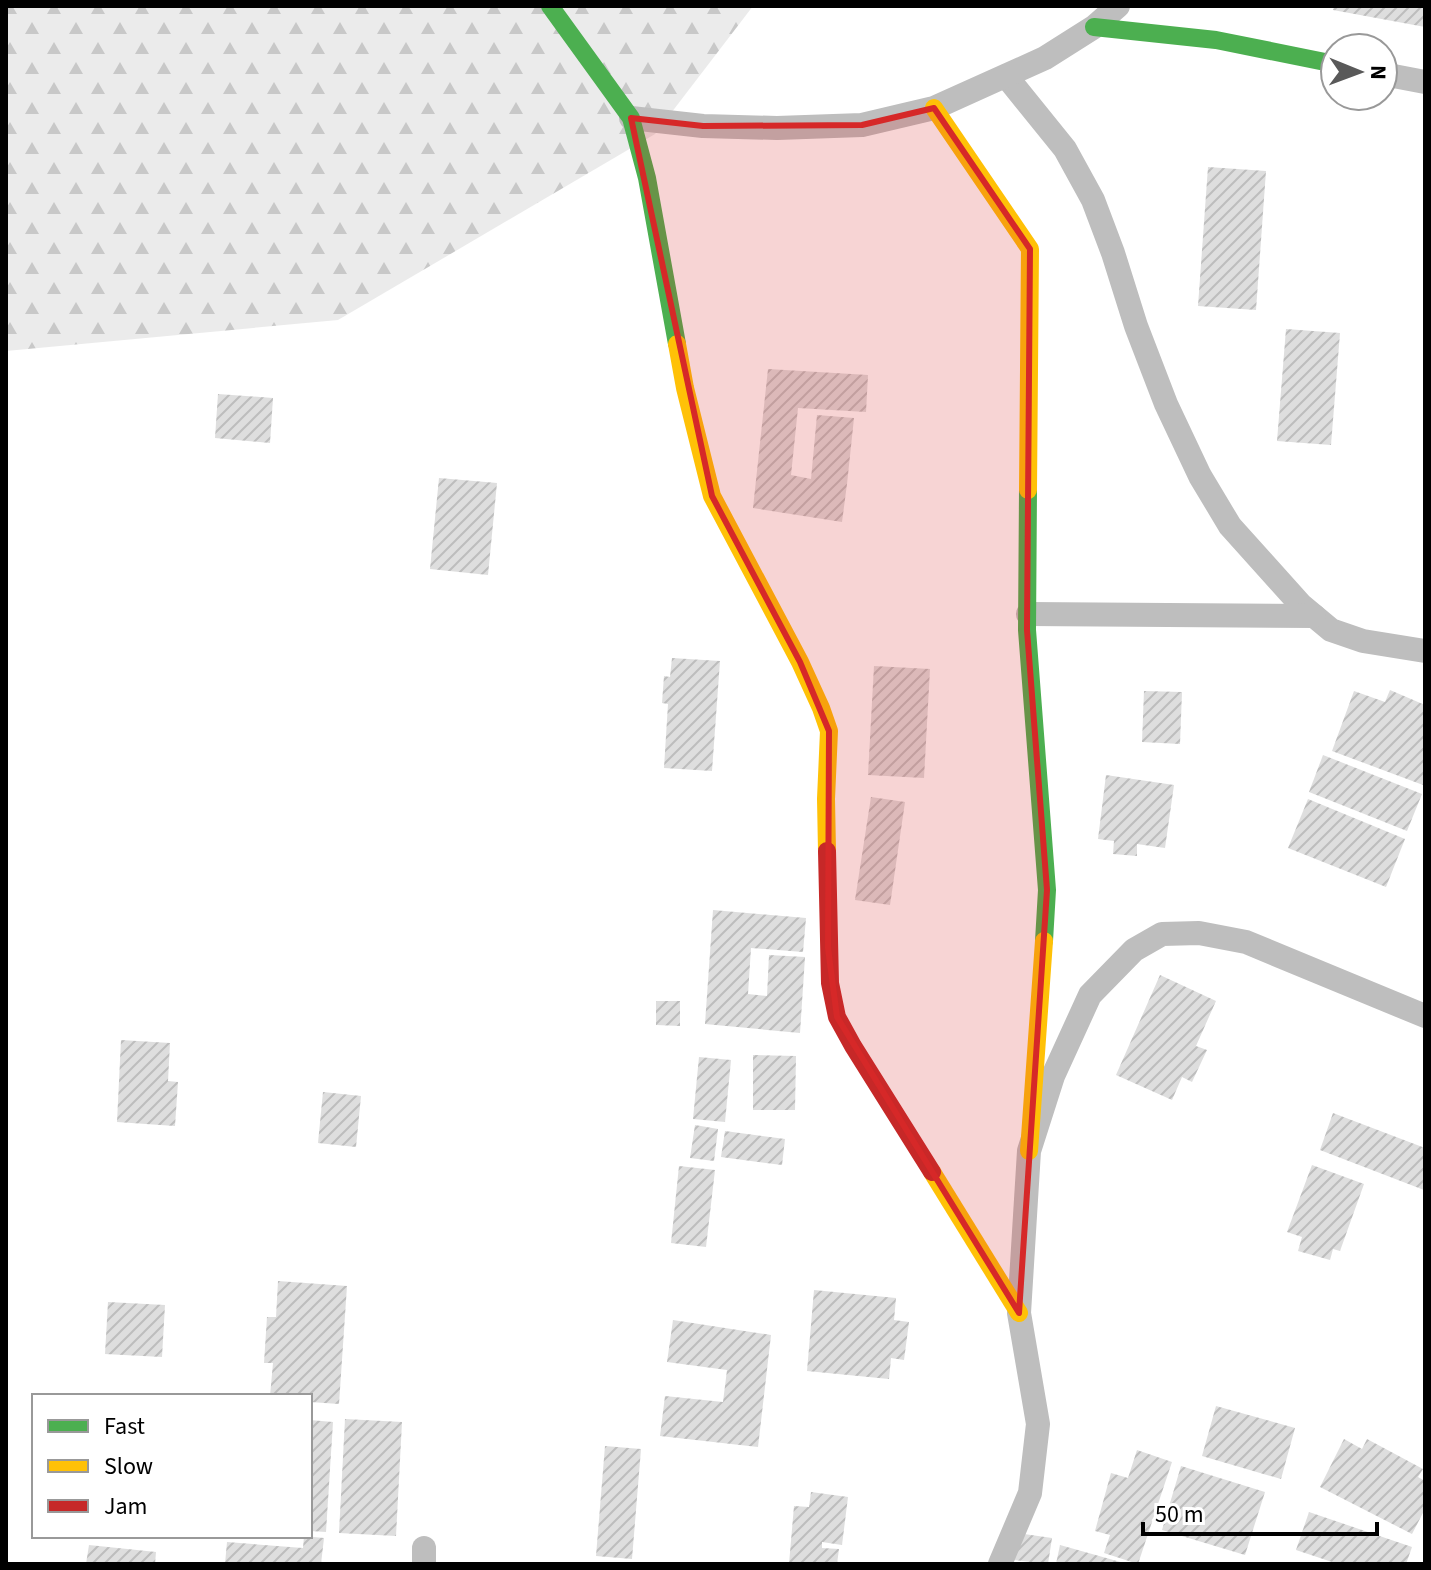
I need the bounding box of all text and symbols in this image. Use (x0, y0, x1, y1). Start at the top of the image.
north arrow (1319, 32, 1399, 112)
text: N (1362, 65, 1394, 80)
legend (32, 1394, 312, 1538)
text: Fast (104, 1409, 145, 1444)
text: Slow (104, 1449, 153, 1484)
scale bar (1143, 1486, 1377, 1536)
text: Jam (104, 1489, 148, 1524)
text: 50 m (1155, 1497, 1204, 1532)

